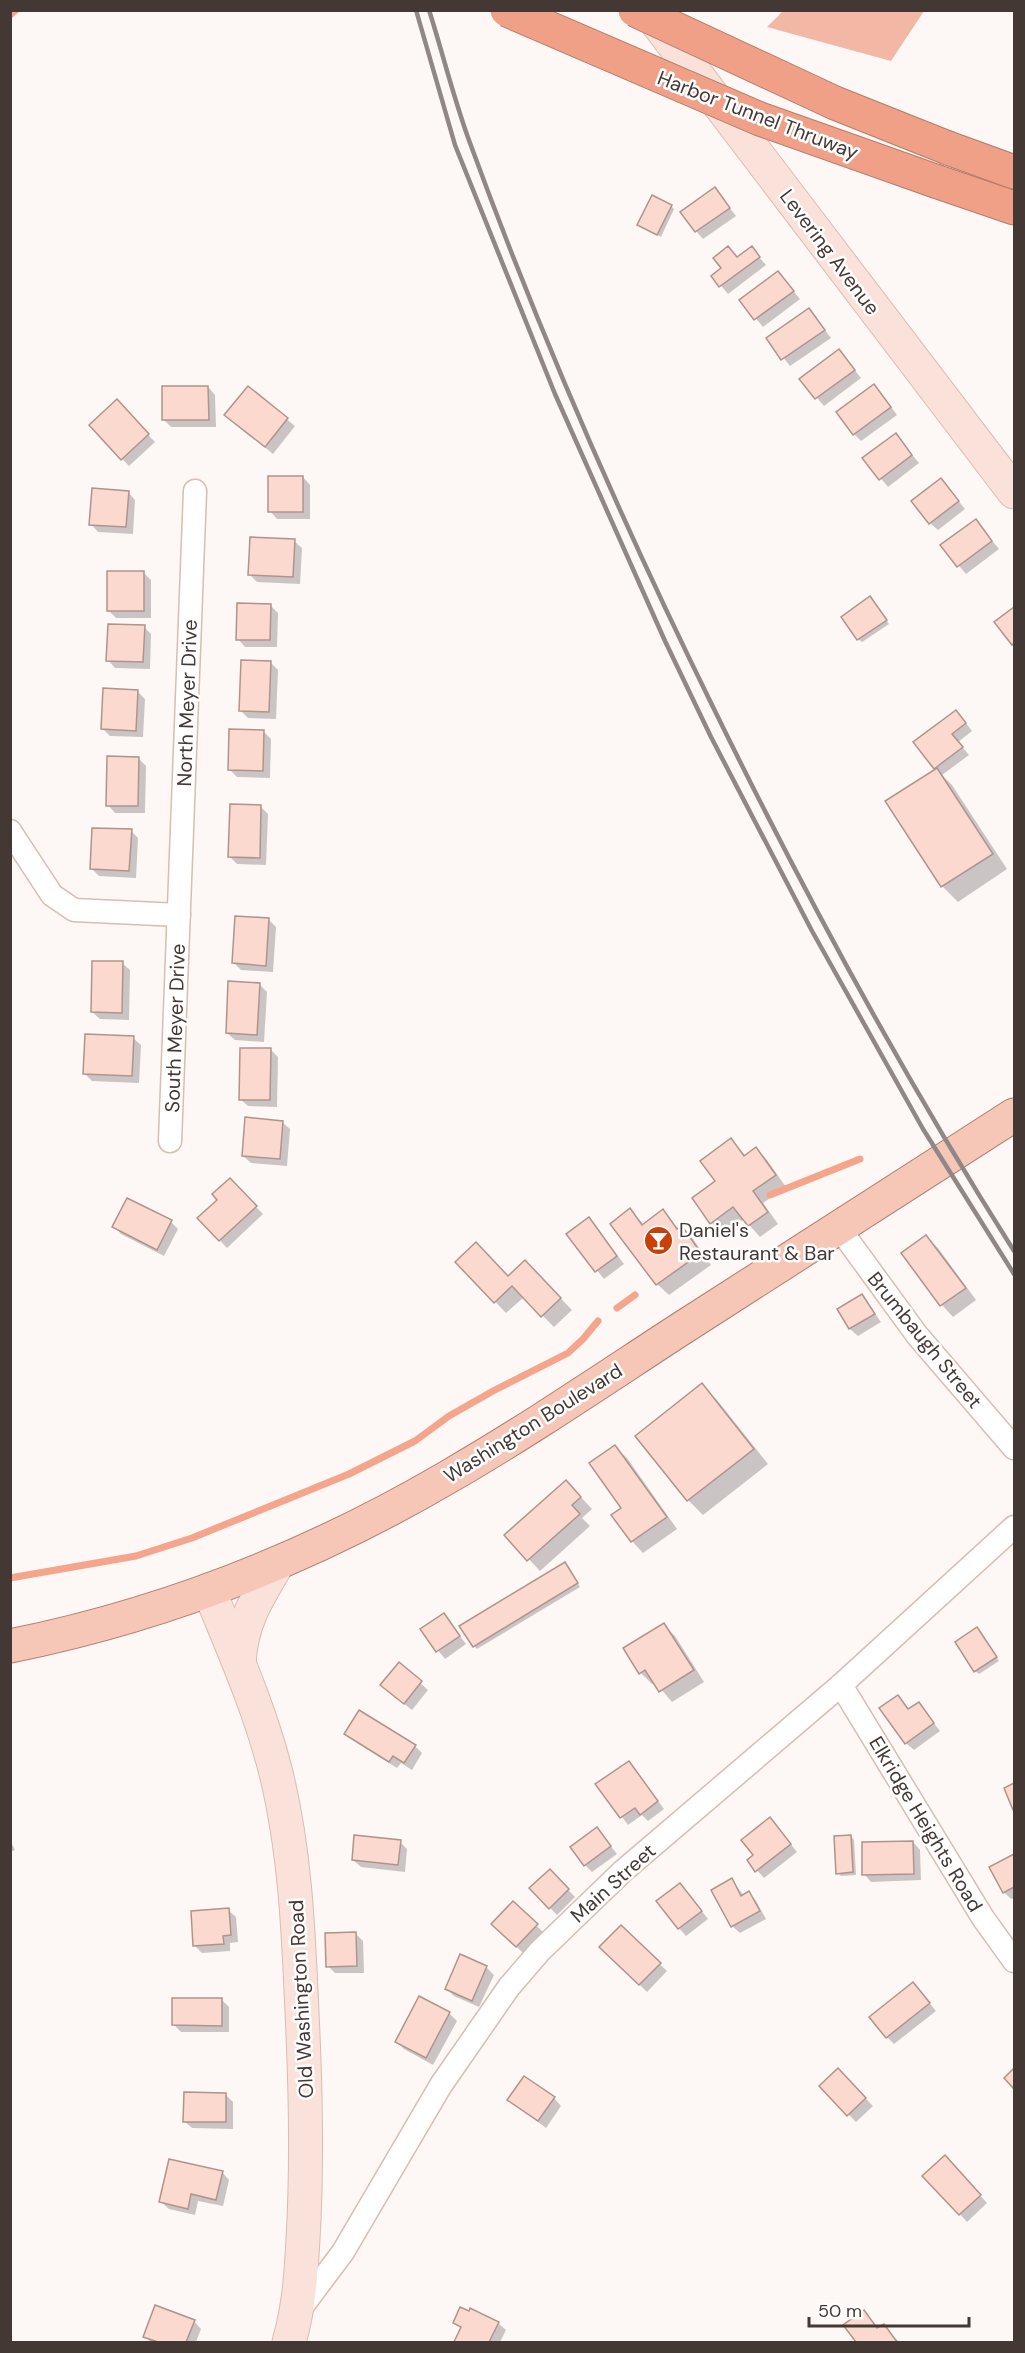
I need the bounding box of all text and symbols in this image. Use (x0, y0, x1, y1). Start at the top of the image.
street label: Harbor Tunnel Thruway (654, 65, 862, 165)
street label: Levering Avenue (774, 184, 886, 320)
street label: North Meyer Drive (171, 619, 203, 787)
street label: South Meyer Drive (159, 943, 191, 1113)
place label: Daniel's Restaurant & Bar (679, 1217, 835, 1266)
bar icon: Daniel's Restaurant & Bar (642, 1225, 674, 1257)
street label: Brumbaugh Street (862, 1266, 988, 1414)
street label: Washington Boulevard (439, 1357, 627, 1489)
street label: Elkridge Heights Road (863, 1731, 989, 1917)
street label: Main Street (565, 1838, 661, 1928)
street label: Old Washington Road (283, 1899, 319, 2099)
scale bar (809, 2290, 970, 2328)
text: 50 m (818, 2299, 862, 2323)

